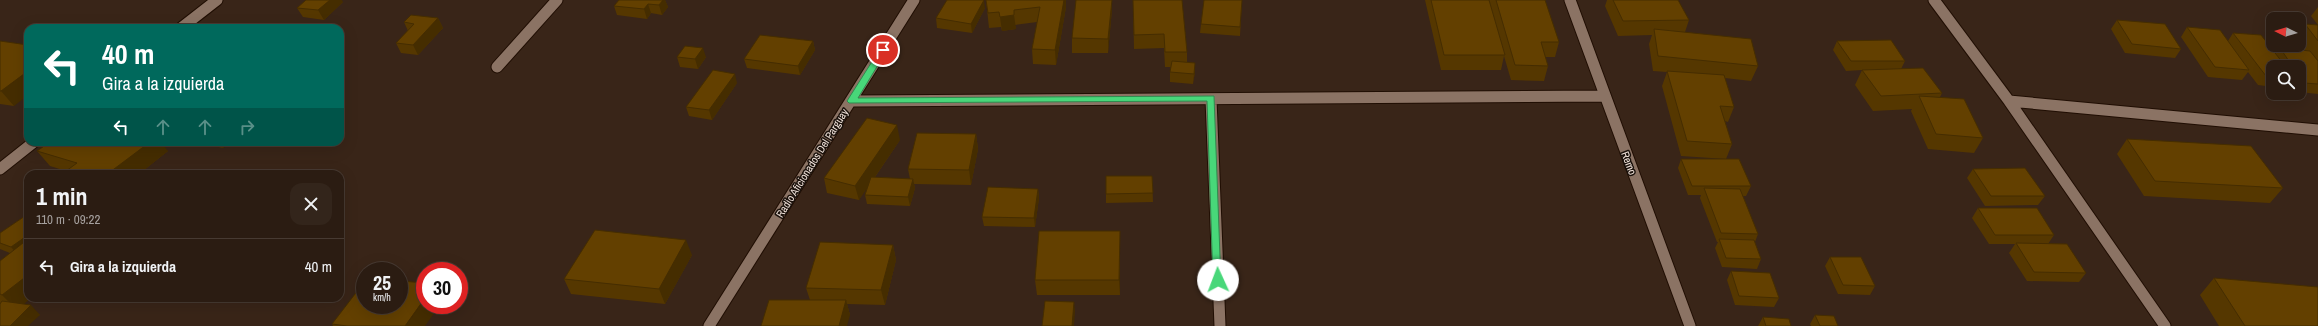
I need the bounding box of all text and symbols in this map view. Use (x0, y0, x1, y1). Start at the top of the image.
north arrow (2266, 12, 2306, 52)
map controls (2266, 12, 2306, 100)
pin (866, 33, 900, 67)
text: 40 m (102, 35, 154, 73)
icon: arrive (872, 39, 894, 61)
icon: left (36, 40, 88, 92)
button: search (2266, 60, 2306, 100)
text: Gira a la izquierda (102, 71, 224, 96)
street label: Radio Aficionados Del Parguay (773, 106, 852, 220)
icon: left (110, 116, 132, 138)
icon: ahead (152, 116, 174, 138)
icon: ahead (194, 116, 216, 138)
icon: right (236, 116, 258, 138)
street label: Remo (1618, 149, 1640, 177)
text: 1 min (36, 180, 87, 212)
button: close (290, 183, 332, 225)
text: 110 m · 09:22 (36, 211, 100, 228)
icon: left (36, 256, 58, 278)
text: Gira a la izquierda (70, 256, 176, 277)
text: 40 m (305, 256, 332, 277)
position arrow (1197, 259, 1239, 301)
speed limit sign: 30 (416, 262, 468, 314)
text: 25 (373, 269, 391, 296)
text: km/h (373, 291, 391, 304)

